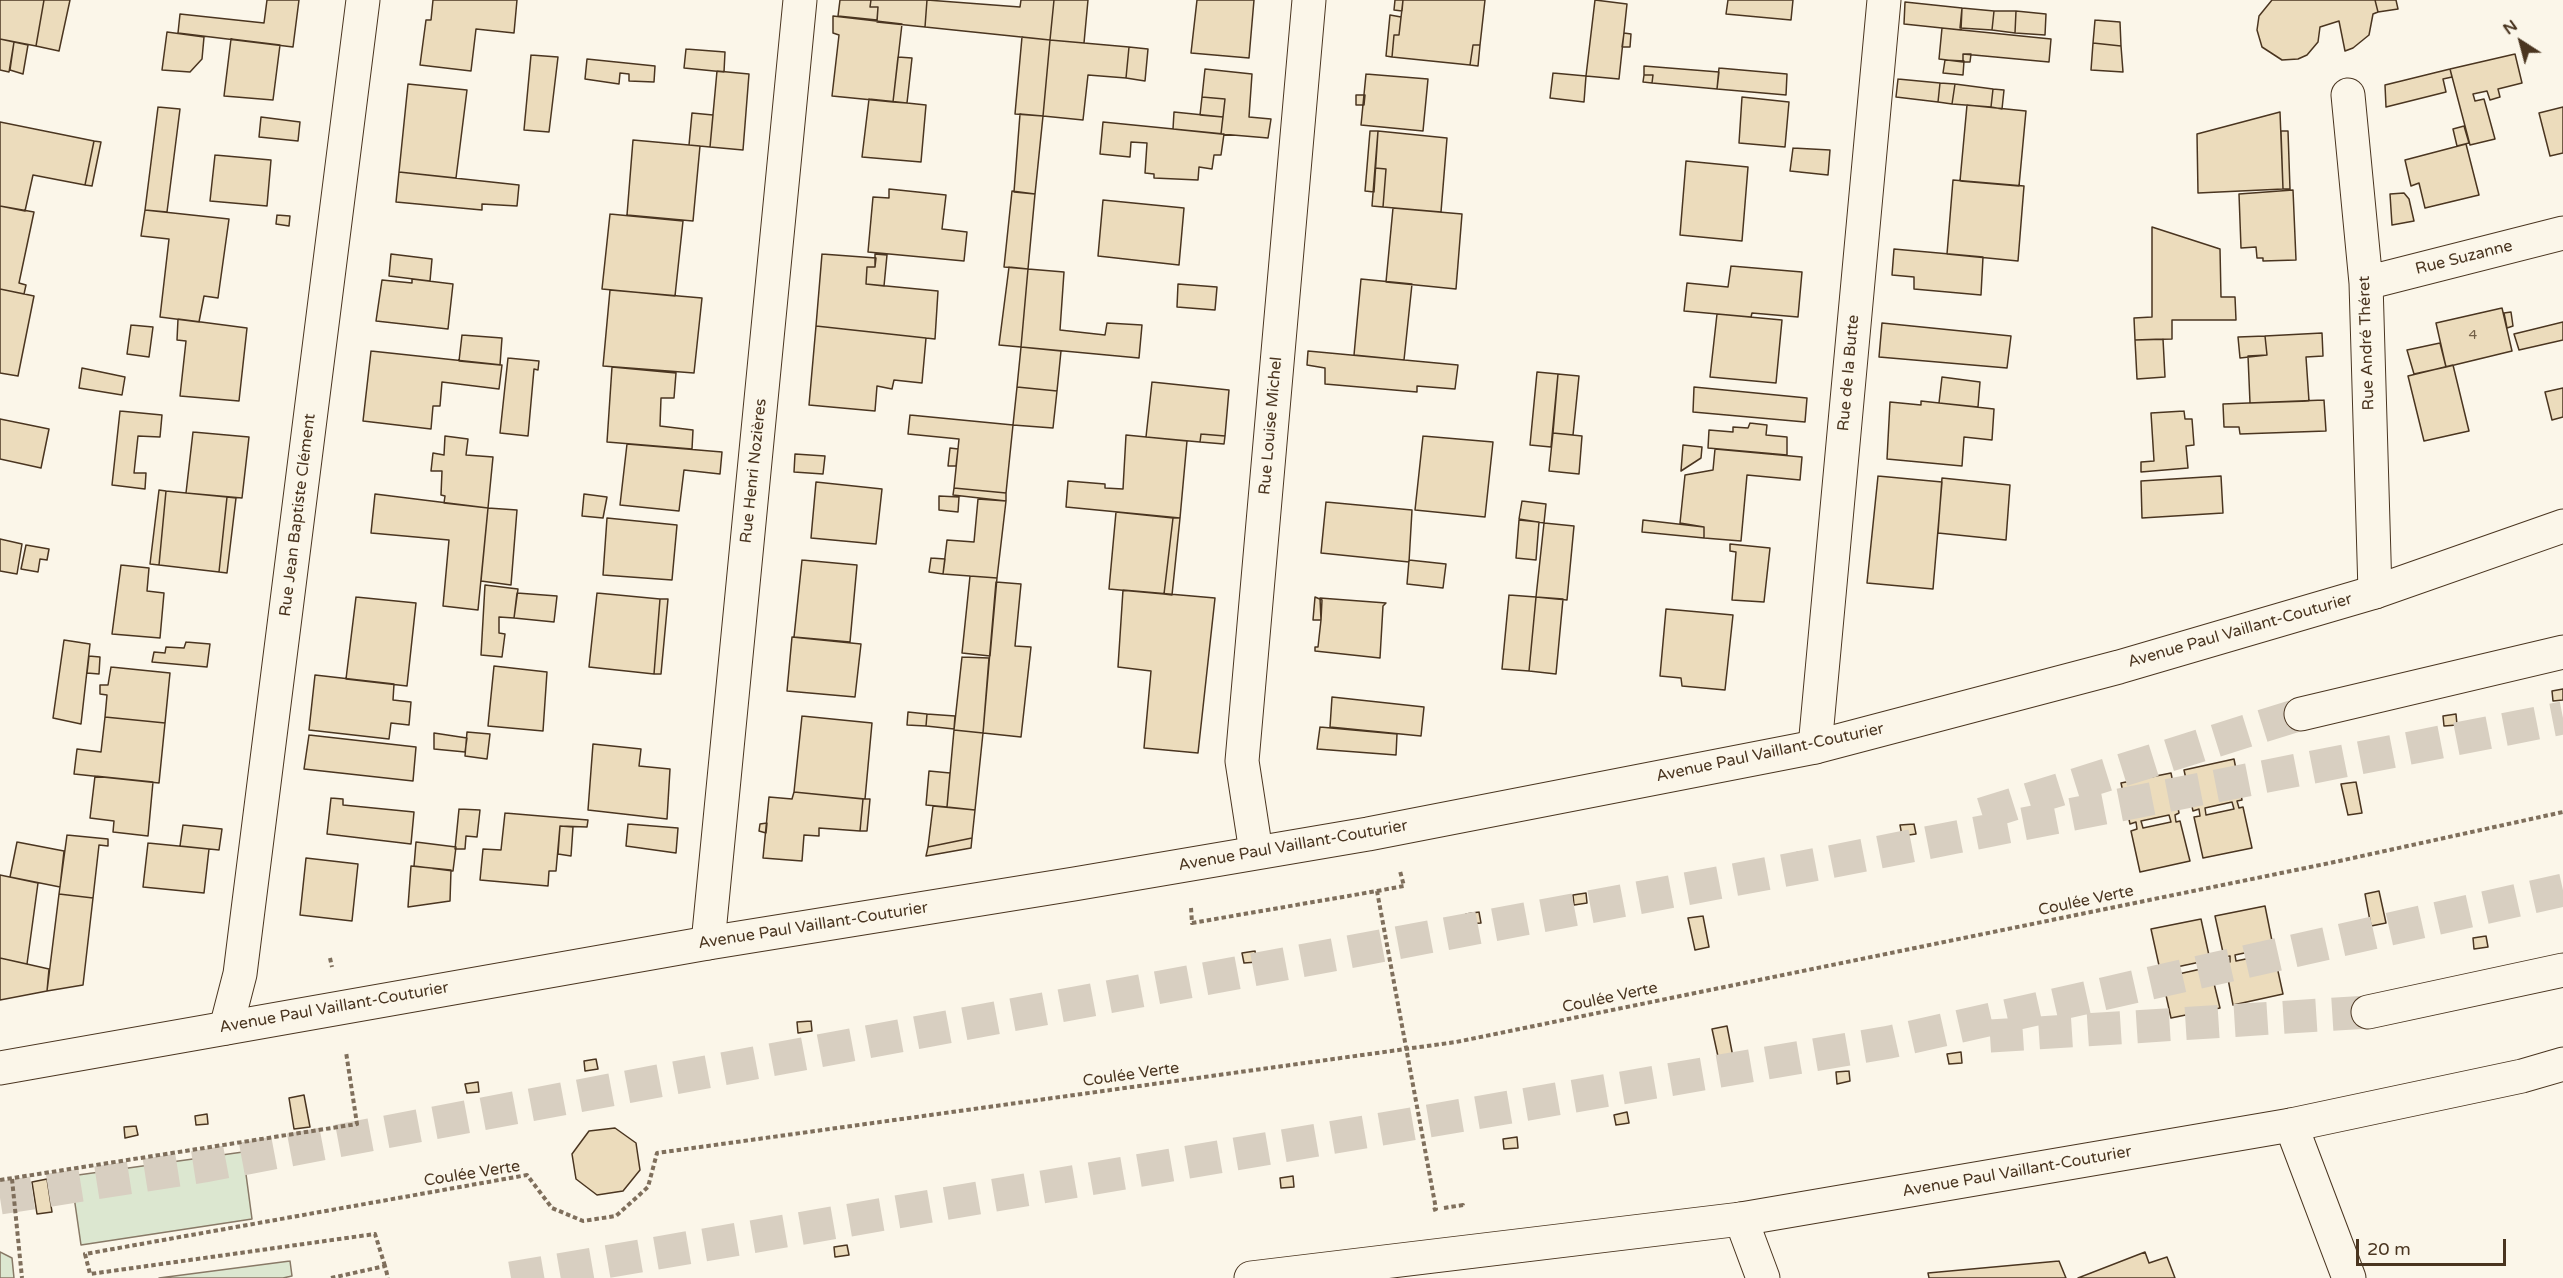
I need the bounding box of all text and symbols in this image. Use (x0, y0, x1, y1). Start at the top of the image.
north arrow (2491, 12, 2551, 72)
text: N (2499, 16, 2521, 39)
street label: Rue Suzanne (2413, 237, 2515, 279)
street label: Rue André Théret (2355, 275, 2379, 411)
street label: Rue de la Butte (1834, 314, 1864, 432)
house number: 4 (2469, 327, 2477, 343)
street label: Rue Louise Michel (1255, 356, 1287, 496)
street label: Rue Henri Nozières (737, 398, 771, 544)
street label: Rue Jean Baptiste Clément (276, 412, 320, 618)
street label: Avenue Paul Vaillant-Couturier (2126, 590, 2354, 672)
street label: Avenue Paul Vaillant-Couturier (1654, 719, 1886, 787)
street label: Avenue Paul Vaillant-Couturier (1177, 816, 1409, 876)
street label: Coulée Verte (2037, 882, 2135, 920)
street label: Avenue Paul Vaillant-Couturier (697, 898, 929, 954)
street label: Avenue Paul Vaillant-Couturier (218, 978, 450, 1038)
street label: Coulée Verte (1561, 979, 1659, 1017)
street label: Coulée Verte (1082, 1059, 1180, 1091)
street label: Avenue Paul Vaillant-Couturier (1901, 1142, 2133, 1202)
street label: Coulée Verte (423, 1157, 521, 1191)
scale bar (2359, 1227, 2509, 1265)
text: 20 m (2367, 1238, 2411, 1260)

